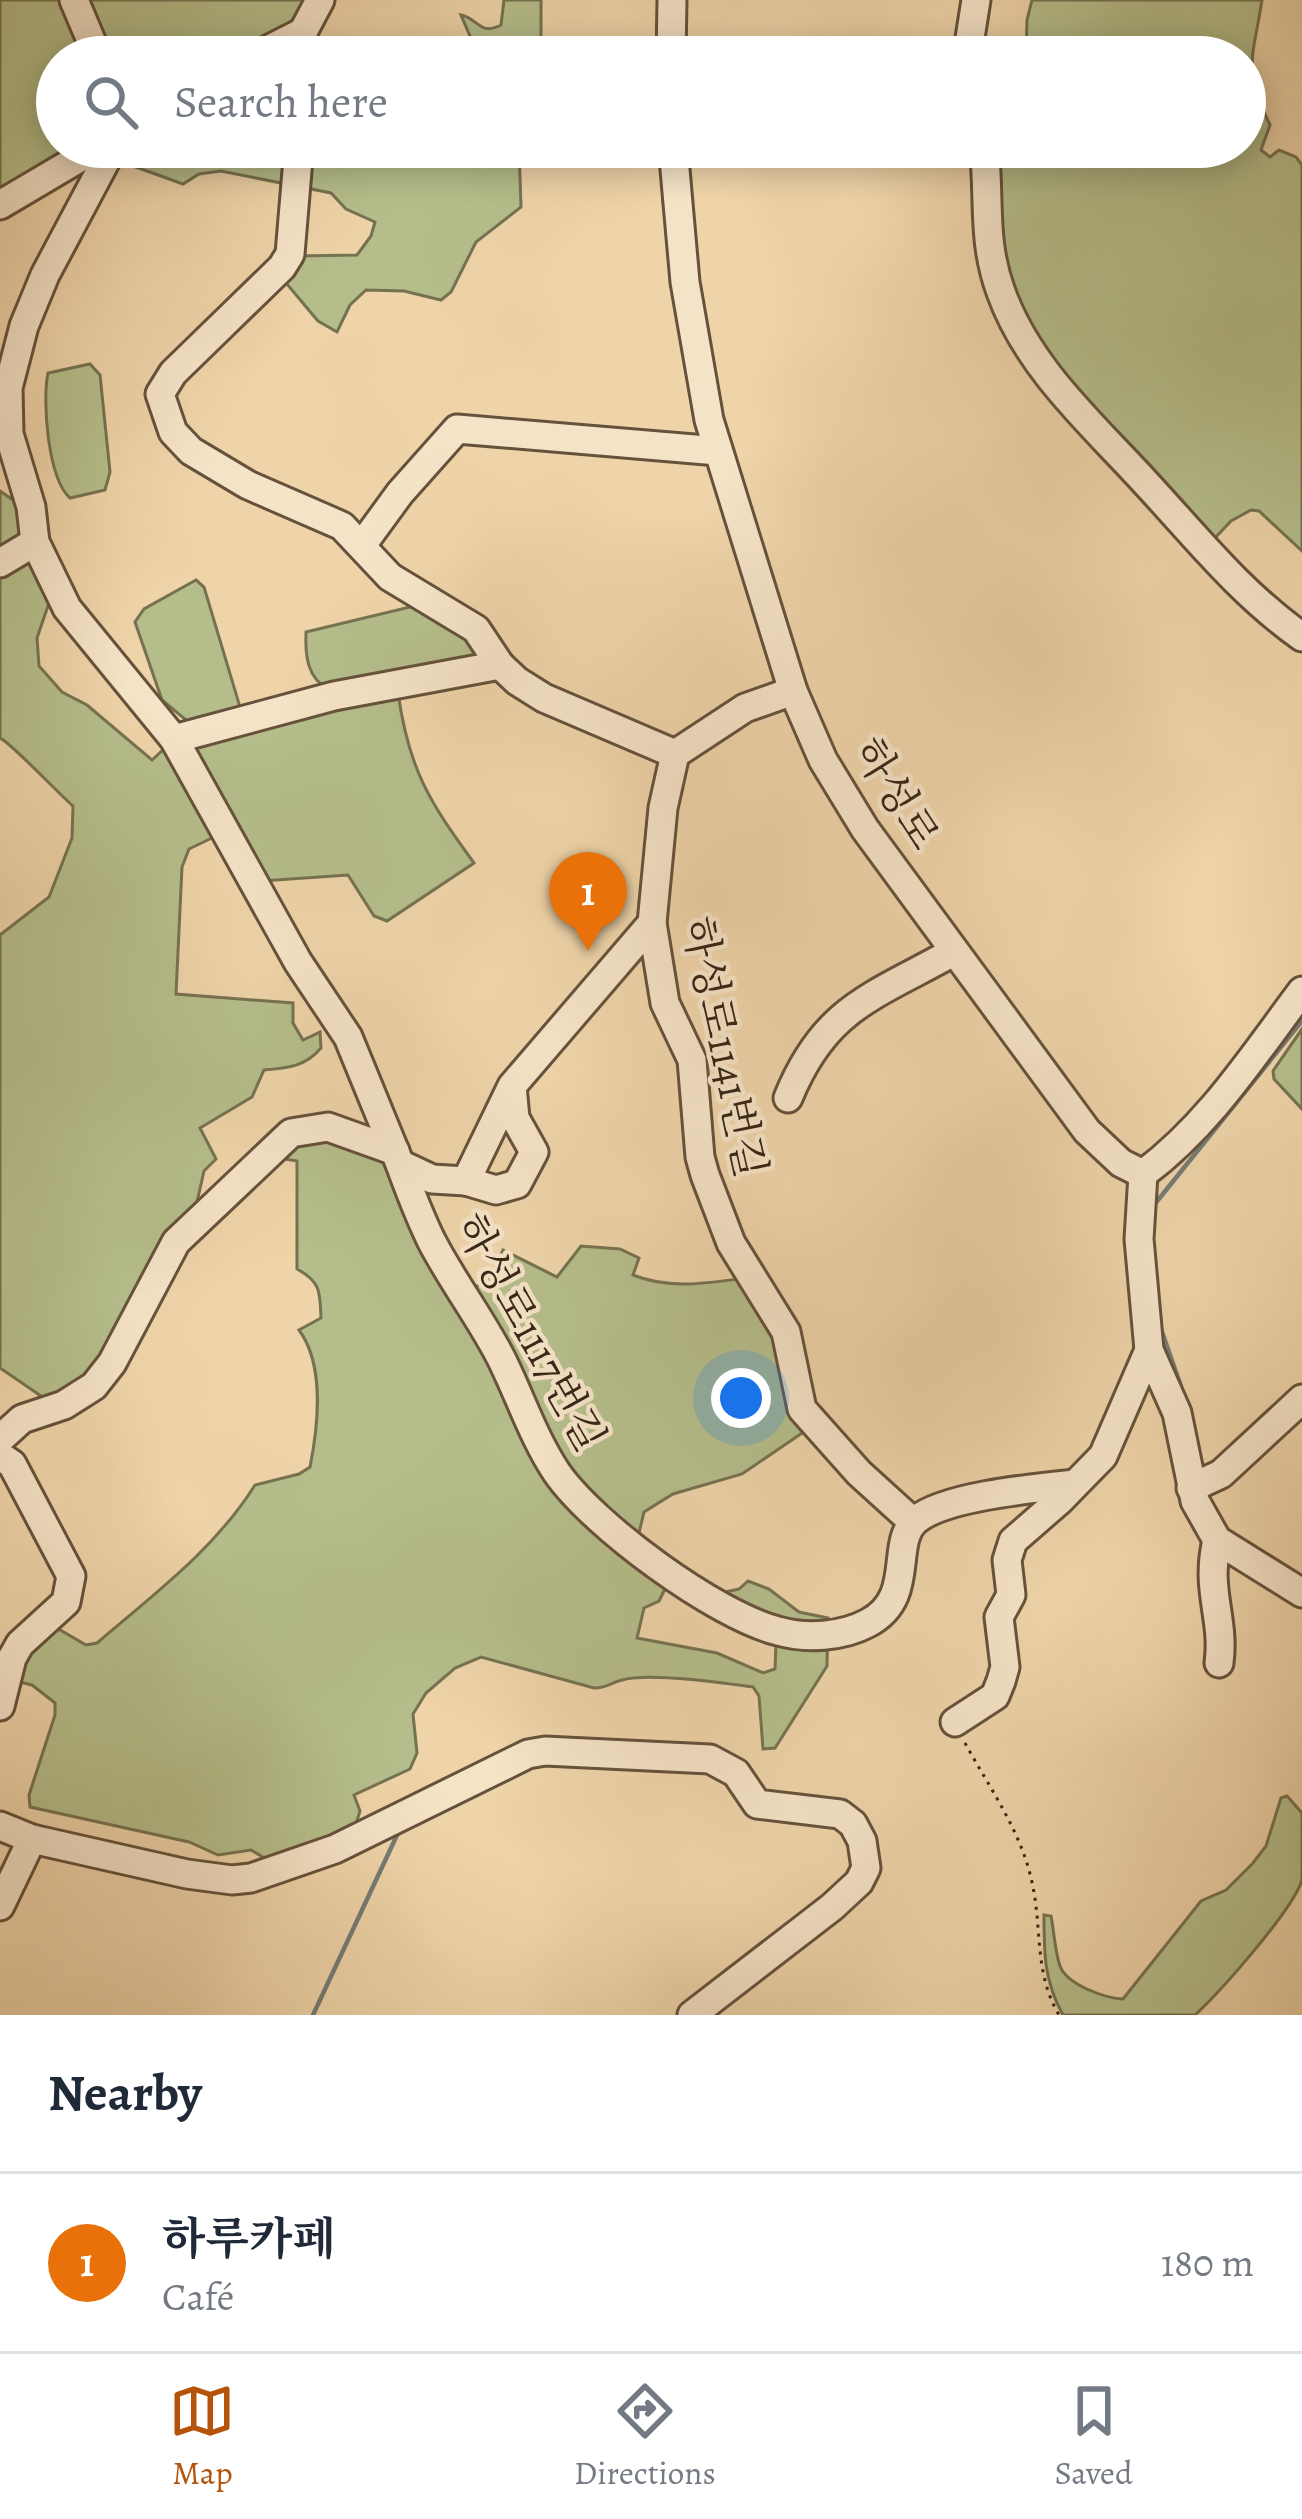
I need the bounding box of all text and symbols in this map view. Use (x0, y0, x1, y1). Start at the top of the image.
search box (36, 36, 1266, 168)
icon: search (78, 69, 144, 135)
text: Search here (174, 71, 388, 133)
street label: 하성로 (840, 727, 953, 860)
pin: 1 (549, 852, 627, 951)
street label: 하성로1141번길 (669, 912, 780, 1183)
street label: 하성로1117번길 (442, 1203, 619, 1461)
your location (711, 1368, 771, 1428)
text: Nearby (48, 2058, 202, 2128)
text: 하루카페 (162, 2208, 336, 2270)
text: 1 (80, 2236, 94, 2289)
text: 180 m (1161, 2236, 1254, 2289)
text: Café (162, 2270, 234, 2323)
tab: Map (169, 2378, 235, 2495)
tab: Directions (574, 2378, 716, 2495)
tab: Saved (1054, 2378, 1133, 2495)

